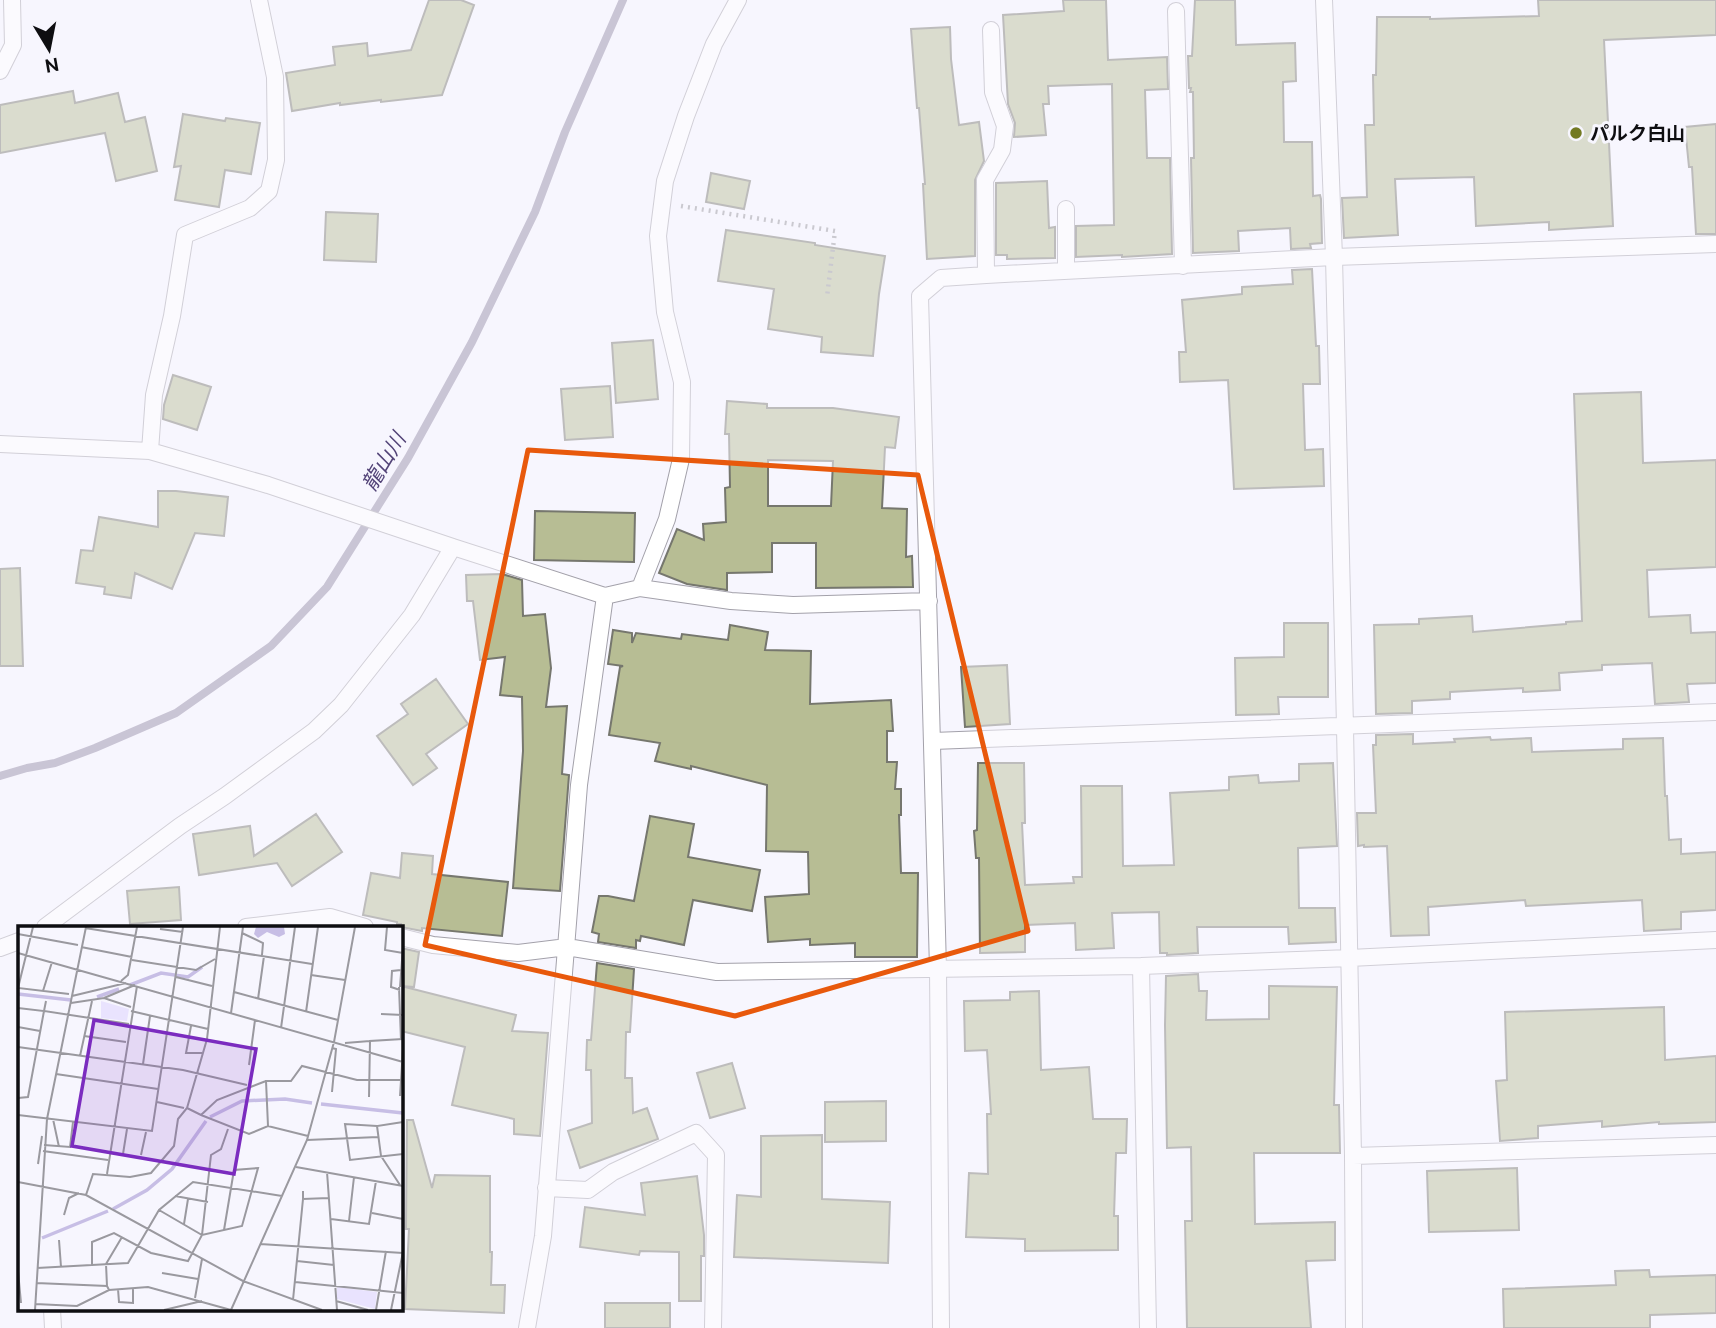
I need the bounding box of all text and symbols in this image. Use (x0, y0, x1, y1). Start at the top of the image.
north arrow (14, 14, 84, 84)
text: N (43, 54, 61, 78)
place label: パルク白山 (1590, 122, 1685, 144)
marker: パルク白山 (1568, 125, 1584, 141)
water label: 龍山川 (357, 427, 411, 495)
inset map (18, 926, 402, 1310)

